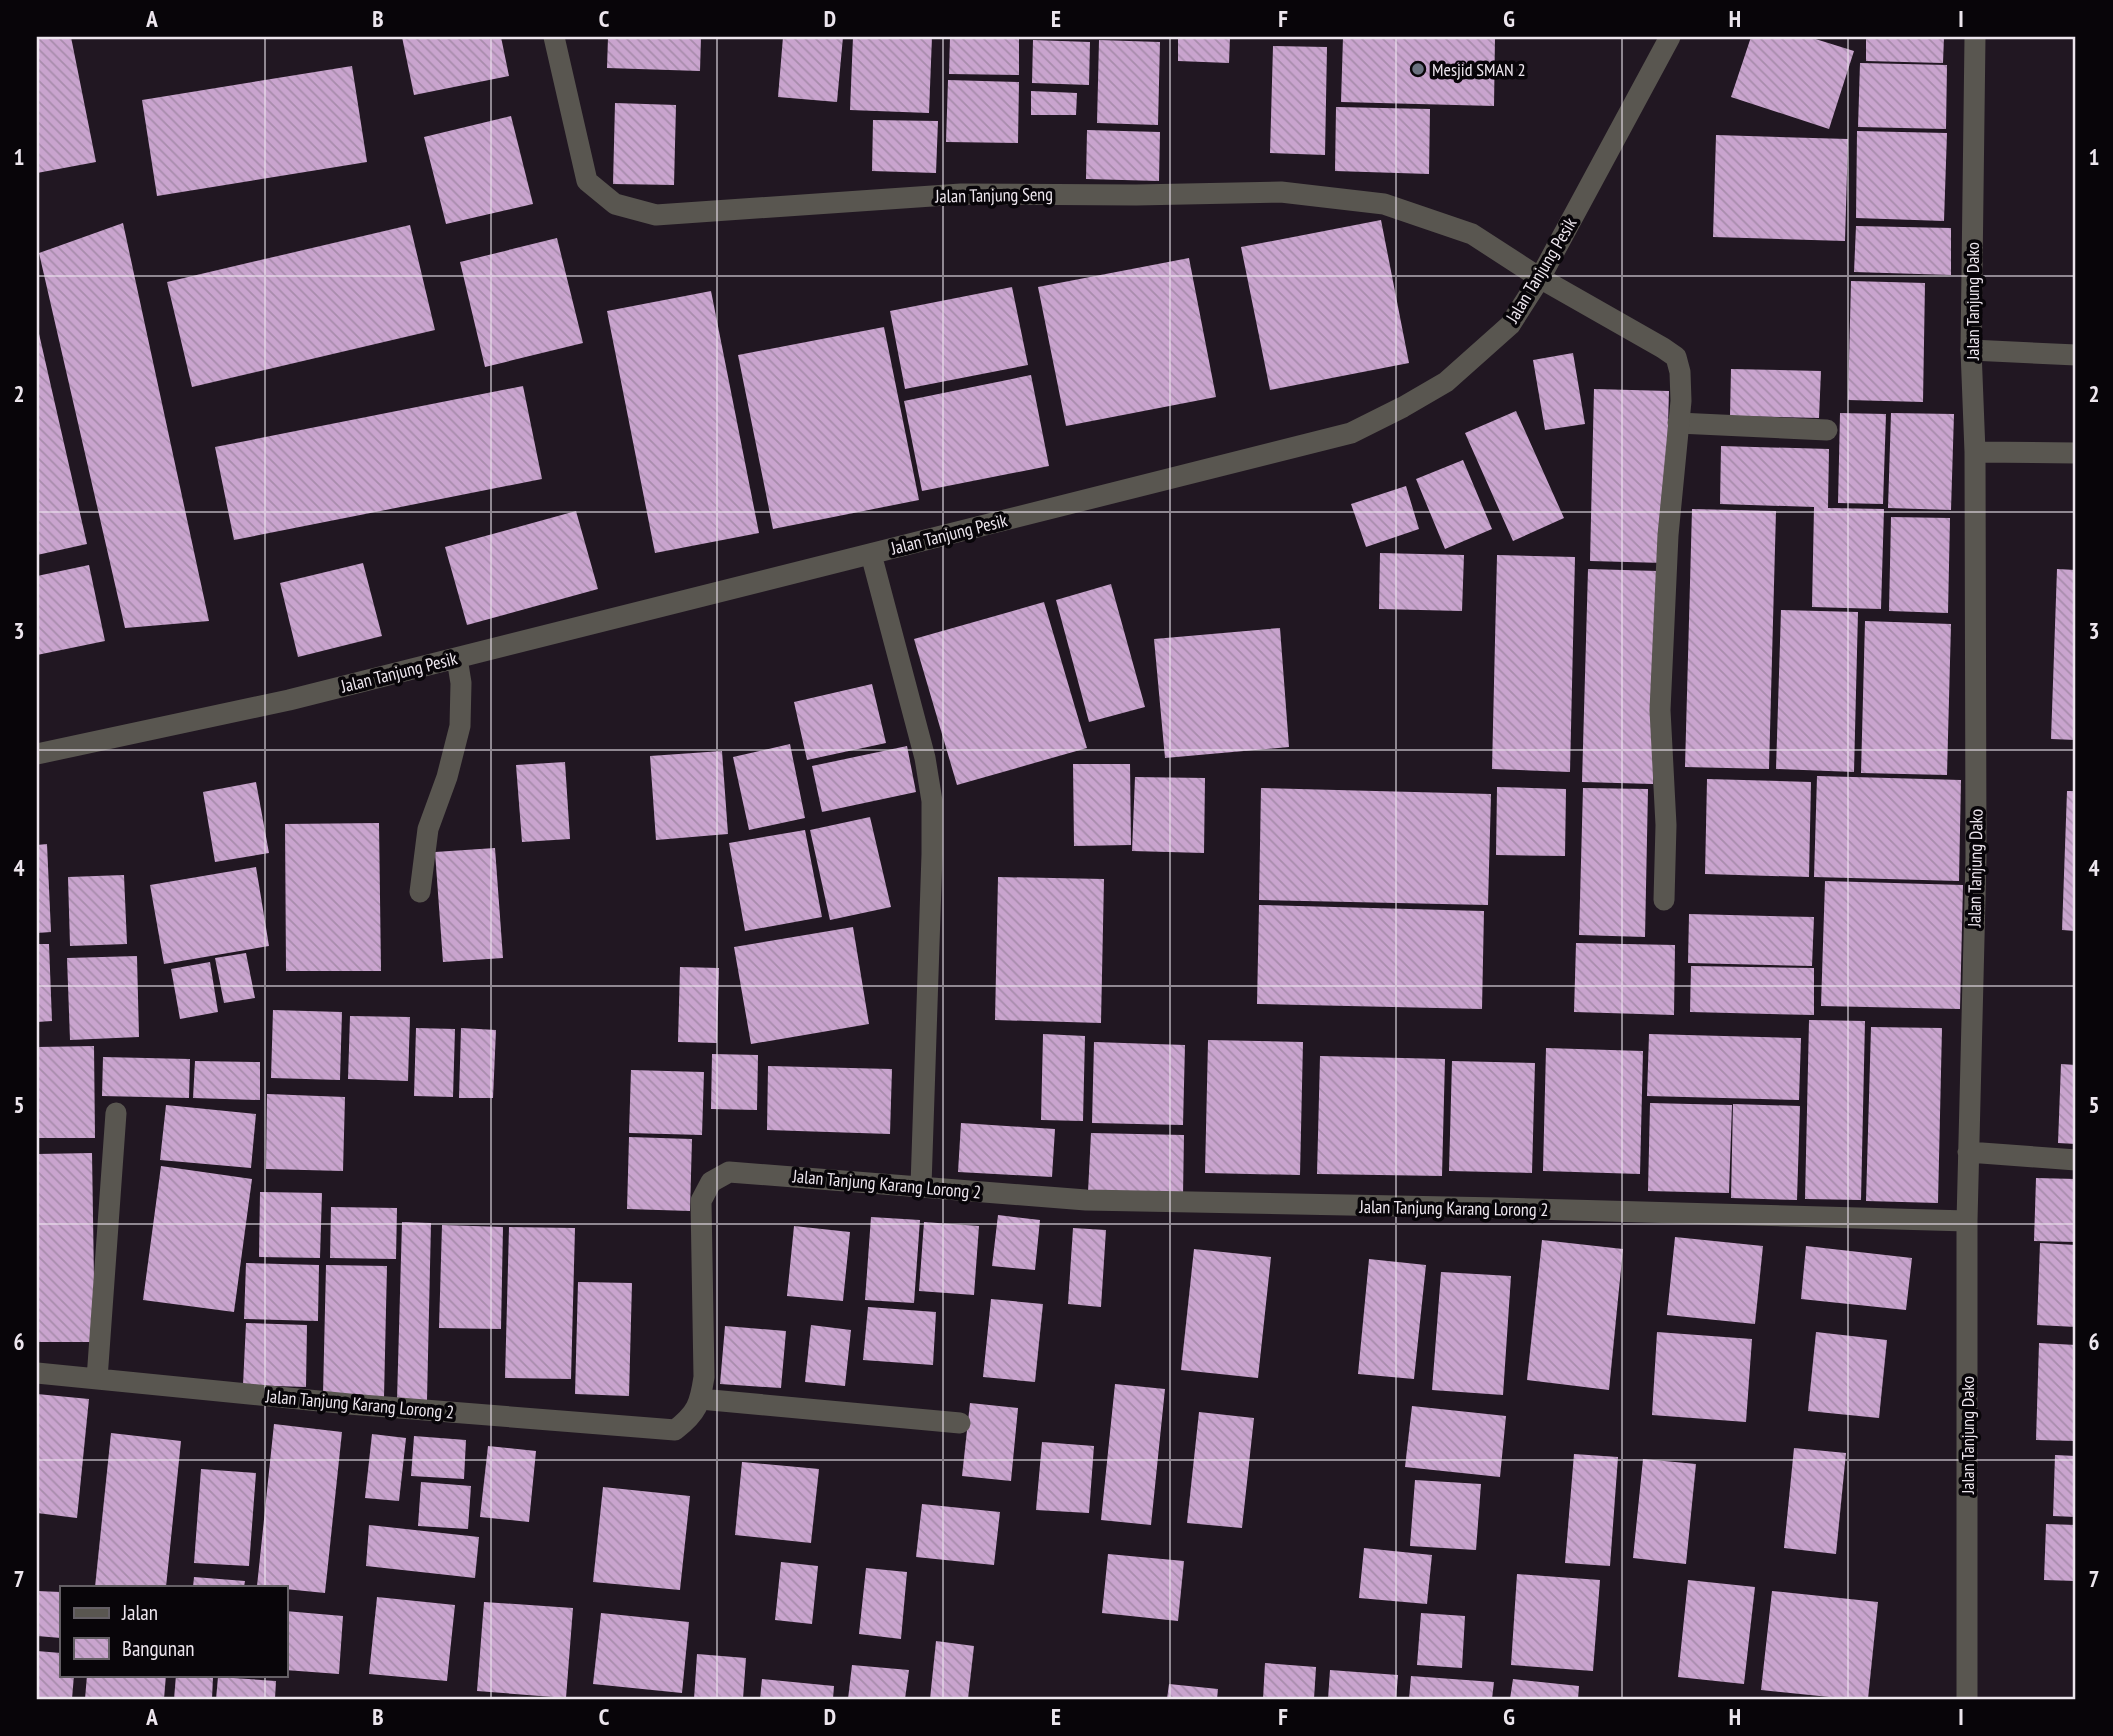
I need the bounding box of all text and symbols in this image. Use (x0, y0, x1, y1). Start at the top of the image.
text: A (145, 4, 158, 33)
text: B (372, 4, 384, 33)
text: C (599, 4, 610, 33)
text: D (824, 4, 836, 33)
text: E (1051, 4, 1061, 33)
text: F (1278, 4, 1288, 33)
text: G (1503, 4, 1515, 33)
text: H (1729, 4, 1741, 33)
text: I (1958, 4, 1964, 33)
place label: Mesjid SMAN 2 (1432, 58, 1526, 81)
marker: Mesjid SMAN 2 (1410, 61, 1426, 77)
text: 1 (14, 142, 25, 171)
text: 1 (2089, 142, 2100, 171)
street label: Jalan Tanjung Seng (934, 182, 1053, 208)
street label: Jalan Tanjung Pesik (1500, 213, 1582, 328)
street label: Jalan Tanjung Dako (1961, 242, 1984, 361)
text: 2 (14, 379, 25, 408)
text: 2 (2089, 379, 2100, 408)
street label: Jalan Tanjung Pesik (888, 508, 1010, 560)
text: 3 (14, 616, 25, 645)
text: 3 (2089, 616, 2100, 645)
street label: Jalan Tanjung Pesik (338, 646, 460, 698)
street label: Jalan Tanjung Dako (1962, 808, 1988, 928)
text: 4 (14, 853, 25, 882)
text: 4 (2089, 853, 2100, 882)
text: 5 (14, 1090, 25, 1119)
text: 5 (2089, 1090, 2100, 1119)
street label: Jalan Tanjung Karang Lorong 2 (791, 1164, 982, 1204)
street label: Jalan Tanjung Karang Lorong 2 (1358, 1195, 1549, 1221)
text: 6 (14, 1327, 25, 1356)
text: 6 (2089, 1327, 2100, 1356)
street label: Jalan Tanjung Dako (1956, 1376, 1979, 1495)
street label: Jalan Tanjung Karang Lorong 2 (264, 1384, 455, 1424)
text: 7 (14, 1564, 25, 1593)
text: 7 (2089, 1564, 2100, 1593)
legend (60, 1586, 287, 1676)
text: Jalan (121, 1599, 158, 1626)
text: Bangunan (122, 1635, 195, 1662)
text: A (145, 1702, 158, 1731)
text: B (372, 1702, 384, 1731)
text: C (599, 1702, 610, 1731)
text: D (824, 1702, 836, 1731)
text: E (1051, 1702, 1061, 1731)
text: F (1278, 1702, 1288, 1731)
text: G (1503, 1702, 1515, 1731)
text: H (1729, 1702, 1741, 1731)
text: I (1958, 1702, 1964, 1731)

